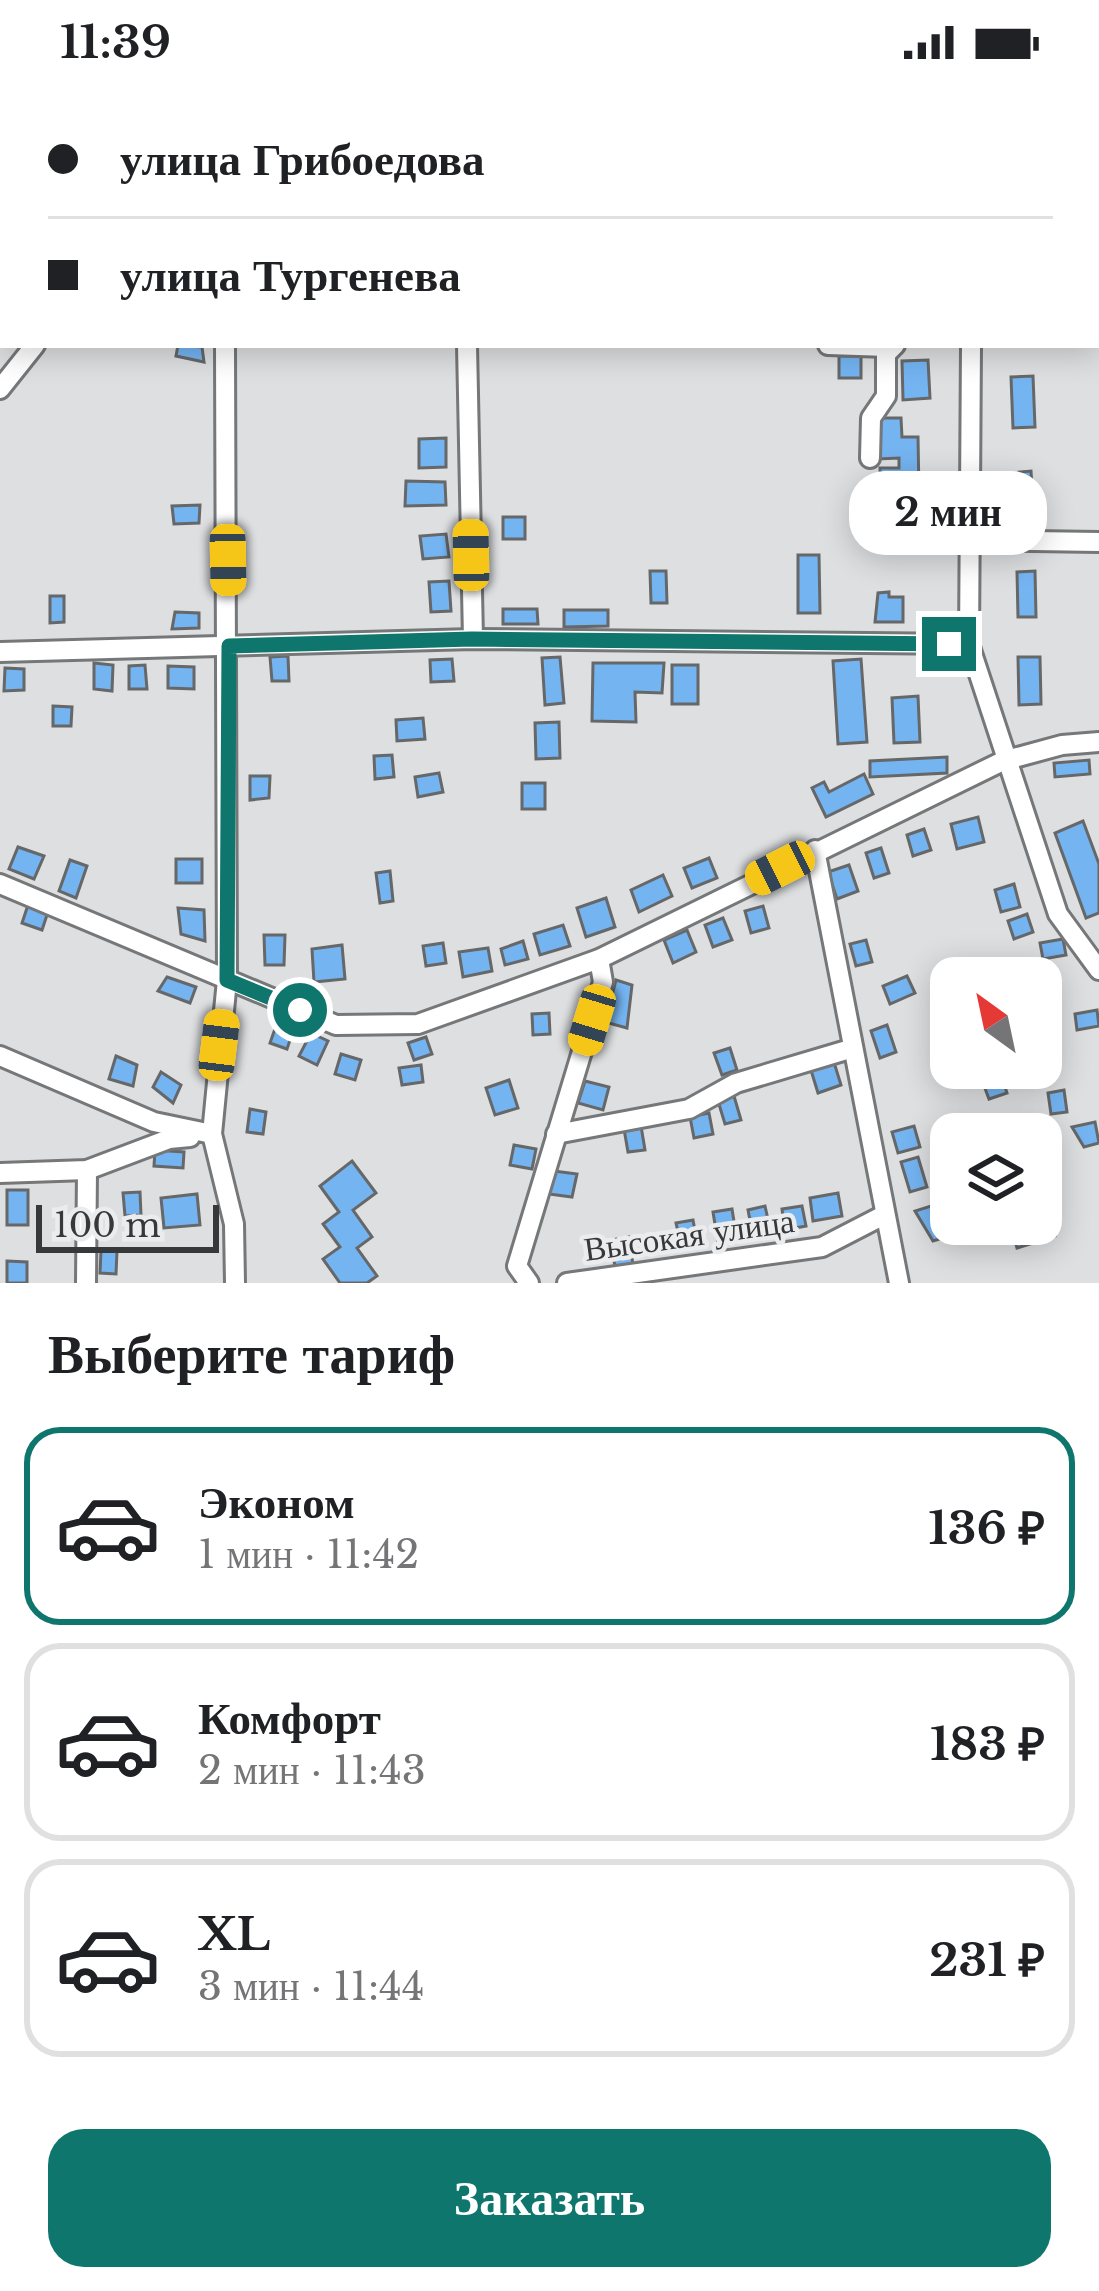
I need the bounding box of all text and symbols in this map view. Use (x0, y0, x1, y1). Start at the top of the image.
text: 11:39 (60, 14, 171, 70)
text: улица Грибоедова (120, 131, 484, 187)
text: улица Тургенева (120, 247, 461, 303)
callout: 2 мин (850, 470, 1048, 554)
text: 2 мин (894, 488, 1002, 537)
car (452, 519, 490, 591)
car (209, 524, 247, 596)
route end (922, 617, 976, 671)
car (740, 836, 820, 900)
north arrow (930, 957, 1062, 1089)
map controls (930, 957, 1062, 1245)
car (564, 980, 620, 1060)
route start (273, 983, 327, 1037)
car (197, 1007, 241, 1083)
button: layers (930, 1113, 1062, 1245)
scale bar (36, 1199, 219, 1252)
street label: Высокая улица (581, 1200, 797, 1270)
text: 100 m (54, 1205, 161, 1246)
text: Выберите тариф (48, 1321, 455, 1388)
icon: car (54, 1472, 162, 1580)
text: Эконом (198, 1474, 355, 1530)
text: 136 ₽ (928, 1500, 1045, 1556)
text: 1 мин · 11:42 (198, 1530, 419, 1579)
icon: car (54, 1688, 162, 1796)
text: Комфорт (198, 1690, 381, 1746)
text: 183 ₽ (930, 1716, 1045, 1772)
text: 2 мин · 11:43 (198, 1746, 426, 1795)
icon: car (54, 1904, 162, 2012)
text: XL (198, 1906, 270, 1962)
text: 231 ₽ (929, 1932, 1045, 1988)
text: 3 мин · 11:44 (198, 1962, 425, 2011)
button: Заказать (48, 2129, 1051, 2267)

